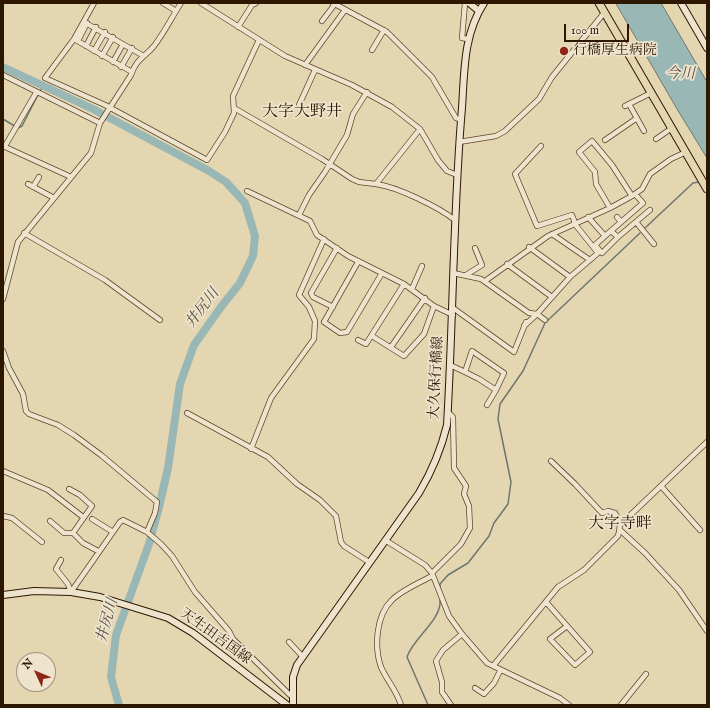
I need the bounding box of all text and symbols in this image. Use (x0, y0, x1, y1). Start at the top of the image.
scale bar (566, 16, 631, 42)
text: 100 m (571, 23, 599, 38)
place label: 行橋厚生病院 (573, 43, 657, 59)
marker: 行橋厚生病院 (558, 45, 570, 57)
water label: 今川 (665, 66, 695, 84)
district label: 大字大野井 (262, 103, 342, 123)
water label: 井尻川 (182, 286, 224, 332)
street label: 大久保行橋線 (426, 336, 448, 420)
district label: 大字寺畔 (588, 515, 652, 535)
water label: 井尻川 (93, 597, 123, 645)
street label: 天生田吉国線 (176, 606, 254, 668)
north arrow (16, 652, 56, 692)
text: N (20, 656, 36, 673)

